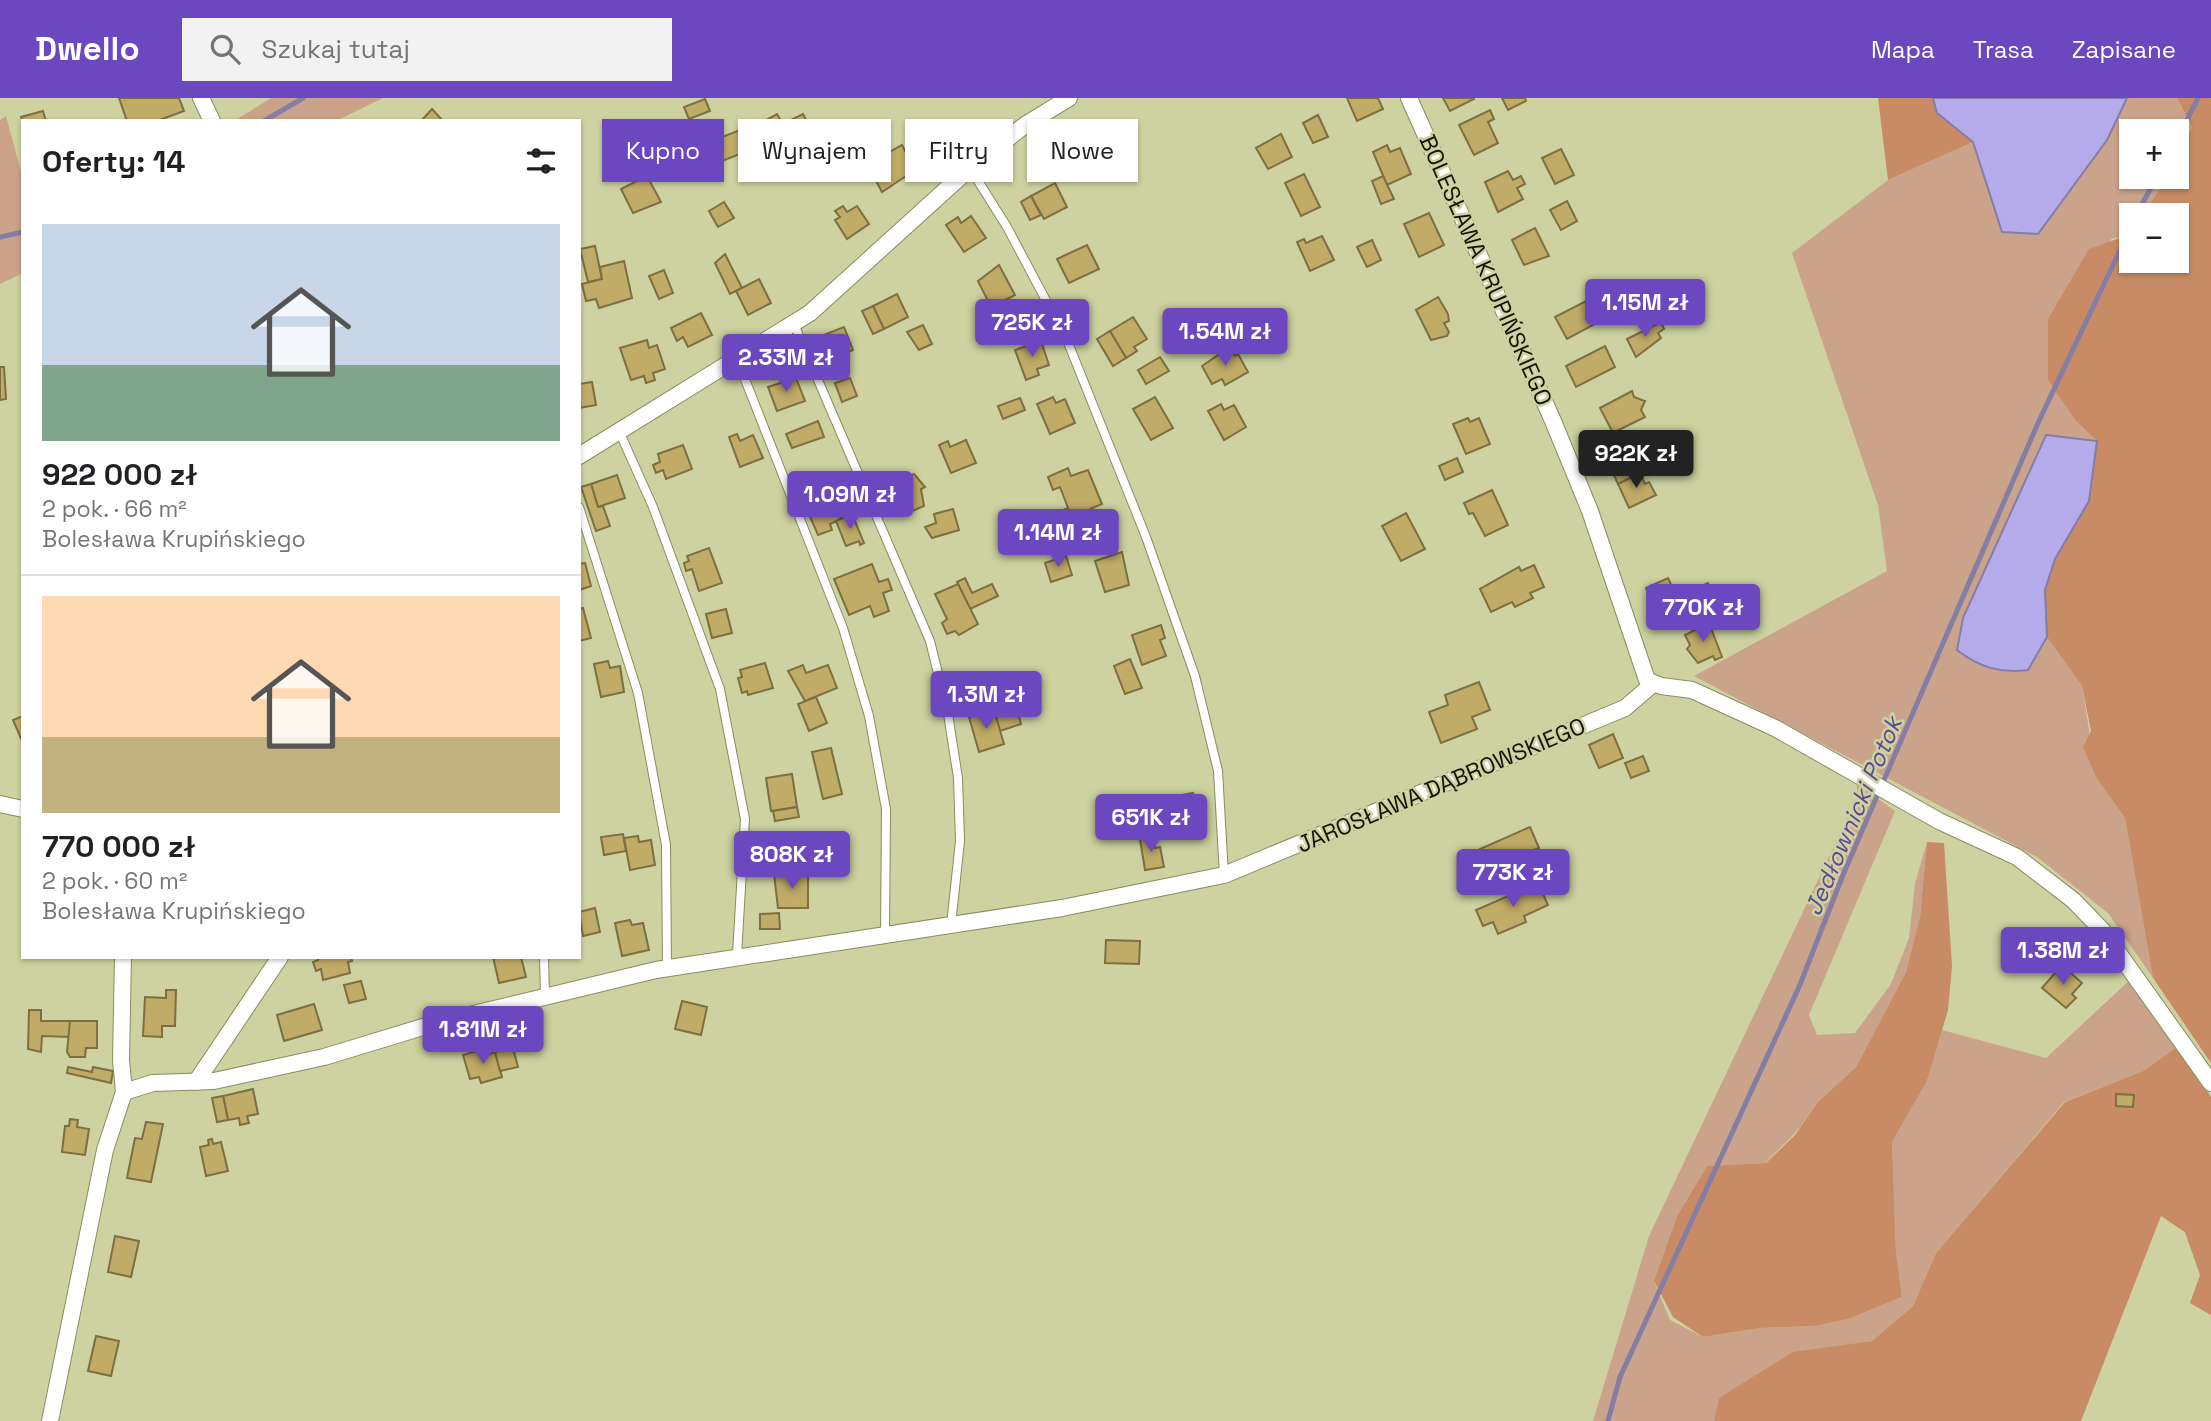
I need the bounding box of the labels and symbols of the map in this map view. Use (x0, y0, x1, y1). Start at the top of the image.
street label: BOLESŁAWA KRUPIŃSKIEGO (1413, 130, 1559, 410)
pin: 1.15M zł (1573, 280, 1717, 339)
pin: 725K zł (967, 300, 1097, 359)
pin: 1.54M zł (1153, 308, 1297, 368)
pin: 2.33M zł (714, 334, 858, 394)
pin: 922K zł (1571, 430, 1701, 490)
pin: 1.09M zł (778, 472, 922, 531)
pin: 1.14M zł (986, 510, 1130, 569)
pin: 770K zł (1638, 584, 1768, 644)
pin: 1.3M zł (921, 672, 1051, 731)
water label: Jedłownicki Potok (1797, 709, 1910, 920)
street label: JAROSŁAWA DĄBROWSKIEGO (1292, 711, 1590, 859)
pin: 651K zł (1086, 794, 1216, 854)
pin: 808K zł (727, 832, 857, 891)
pin: 773K zł (1448, 850, 1578, 909)
pin: 1.38M zł (1991, 928, 2135, 987)
pin: 1.81M zł (411, 1006, 555, 1066)

